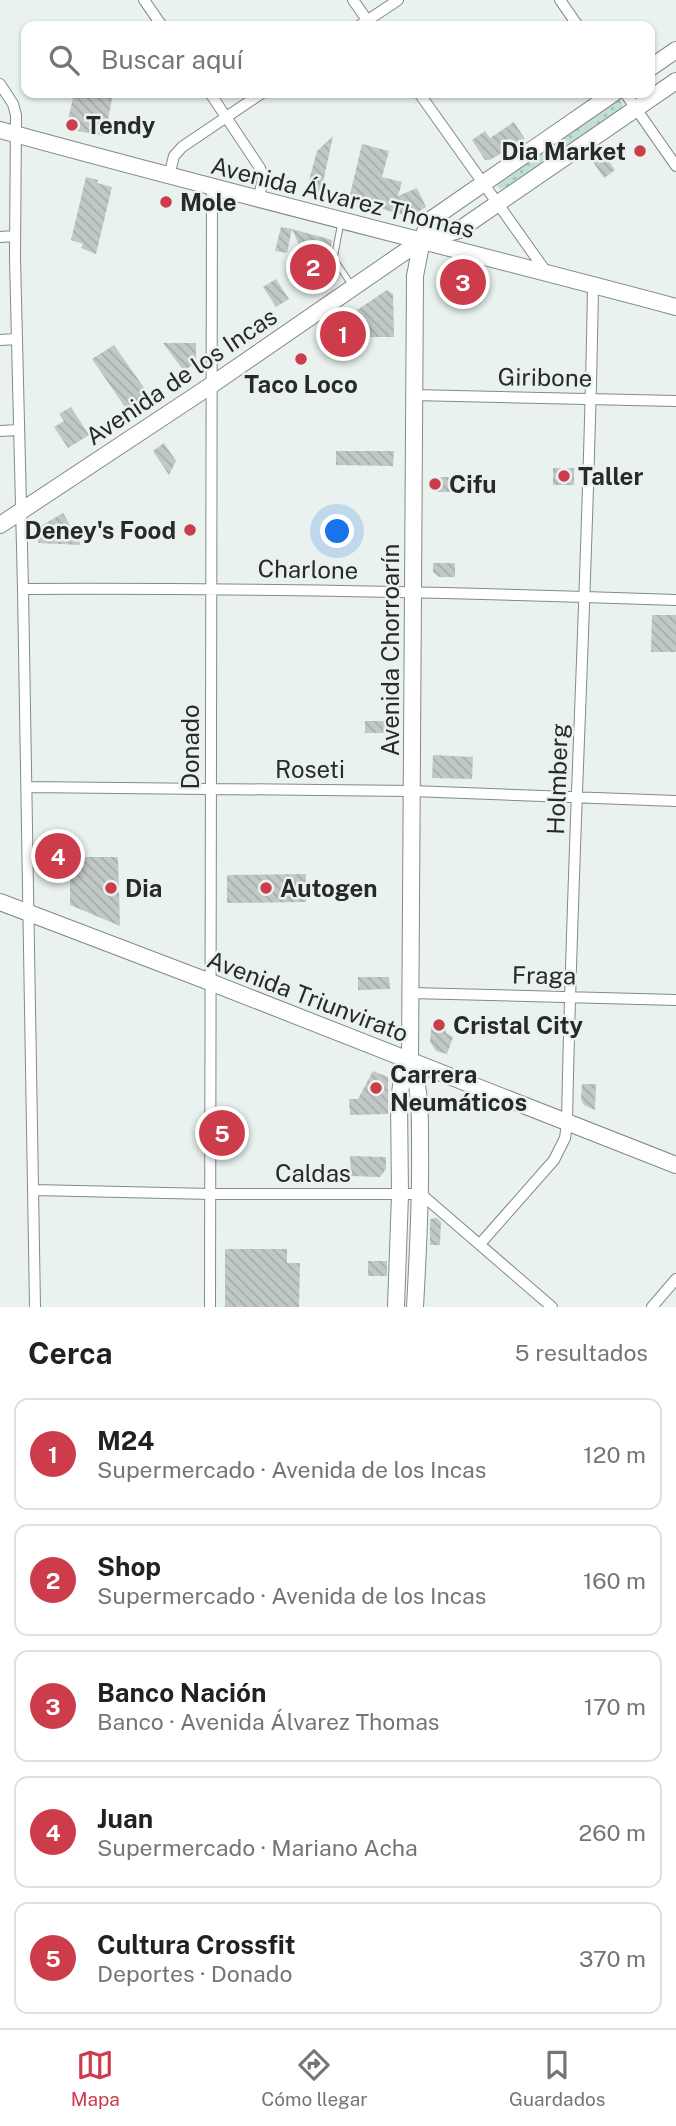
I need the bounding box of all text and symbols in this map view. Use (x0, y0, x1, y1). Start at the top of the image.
search box (21, 21, 655, 98)
icon: search (45, 41, 83, 79)
text: Buscar aquí (101, 44, 243, 75)
place label: Tendy (86, 111, 156, 139)
marker: Tendy (64, 117, 80, 133)
place label: Dia Market (501, 137, 626, 165)
marker: Dia Market (632, 143, 648, 159)
street label: Avenida Álvarez Thomas (208, 151, 478, 243)
place label: Mole (180, 188, 237, 216)
marker: Mole (158, 194, 174, 210)
pin: 2 (290, 241, 336, 293)
pin: 3 (440, 256, 486, 308)
street label: Avenida de los Incas (80, 302, 282, 450)
pin: 1 (320, 308, 366, 360)
marker: Taco Loco (293, 351, 309, 367)
street label: Giribone (498, 362, 592, 392)
place label: Taco Loco (244, 370, 358, 398)
place label: Taller (578, 462, 643, 490)
marker: Taller (556, 468, 572, 484)
place label: Cifu (449, 470, 496, 498)
marker: Cifu (427, 476, 443, 492)
your location (320, 514, 354, 548)
place label: Deney's Food (25, 516, 176, 544)
marker: Deney's Food (182, 522, 198, 538)
street label: Avenida Chorroarín (376, 544, 404, 756)
street label: Charlone (257, 554, 359, 584)
street label: Donado (176, 704, 204, 790)
street label: Holmberg (541, 723, 573, 835)
street label: Roseti (275, 755, 345, 783)
pin: 4 (35, 830, 81, 882)
place label: Dia (125, 874, 162, 902)
place label: Autogen (280, 874, 378, 902)
marker: Dia (103, 880, 119, 896)
marker: Autogen (258, 880, 274, 896)
street label: Avenida Triunvirato (204, 945, 412, 1047)
street label: Fraga (512, 960, 576, 990)
place label: Cristal City (453, 1011, 584, 1039)
marker: Cristal City (431, 1017, 447, 1033)
place label: Carrera Neumáticos (390, 1060, 527, 1116)
marker: Carrera Neumáticos (368, 1080, 384, 1096)
pin: 5 (199, 1107, 245, 1159)
street label: Caldas (275, 1159, 351, 1187)
text: Cerca (28, 1335, 113, 1371)
text: 5 resultados (515, 1339, 648, 1366)
text: M24 (97, 1425, 154, 1456)
text: 1 (48, 1441, 58, 1468)
text: 120 m (583, 1441, 646, 1468)
text: Supermercado · Avenida de los Incas (97, 1456, 486, 1483)
text: Shop (97, 1551, 161, 1582)
text: 2 (46, 1567, 60, 1594)
text: 160 m (583, 1567, 646, 1594)
text: Supermercado · Avenida de los Incas (97, 1582, 486, 1609)
text: Banco Nación (97, 1677, 266, 1708)
text: 3 (45, 1693, 61, 1720)
text: 170 m (584, 1693, 646, 1720)
text: Banco · Avenida Álvarez Thomas (97, 1708, 439, 1735)
text: Juan (97, 1803, 153, 1834)
text: 4 (45, 1819, 61, 1846)
text: 260 m (579, 1819, 646, 1846)
text: Supermercado · Mariano Acha (97, 1834, 418, 1861)
text: Cultura Crossfit (97, 1929, 296, 1960)
text: 5 (45, 1945, 61, 1972)
text: 370 m (579, 1945, 646, 1972)
text: Deportes · Donado (97, 1960, 292, 1987)
tab: Mapa (71, 2046, 120, 2110)
tab: Cómo llegar (261, 2046, 368, 2110)
tab: Guardados (509, 2046, 605, 2110)

